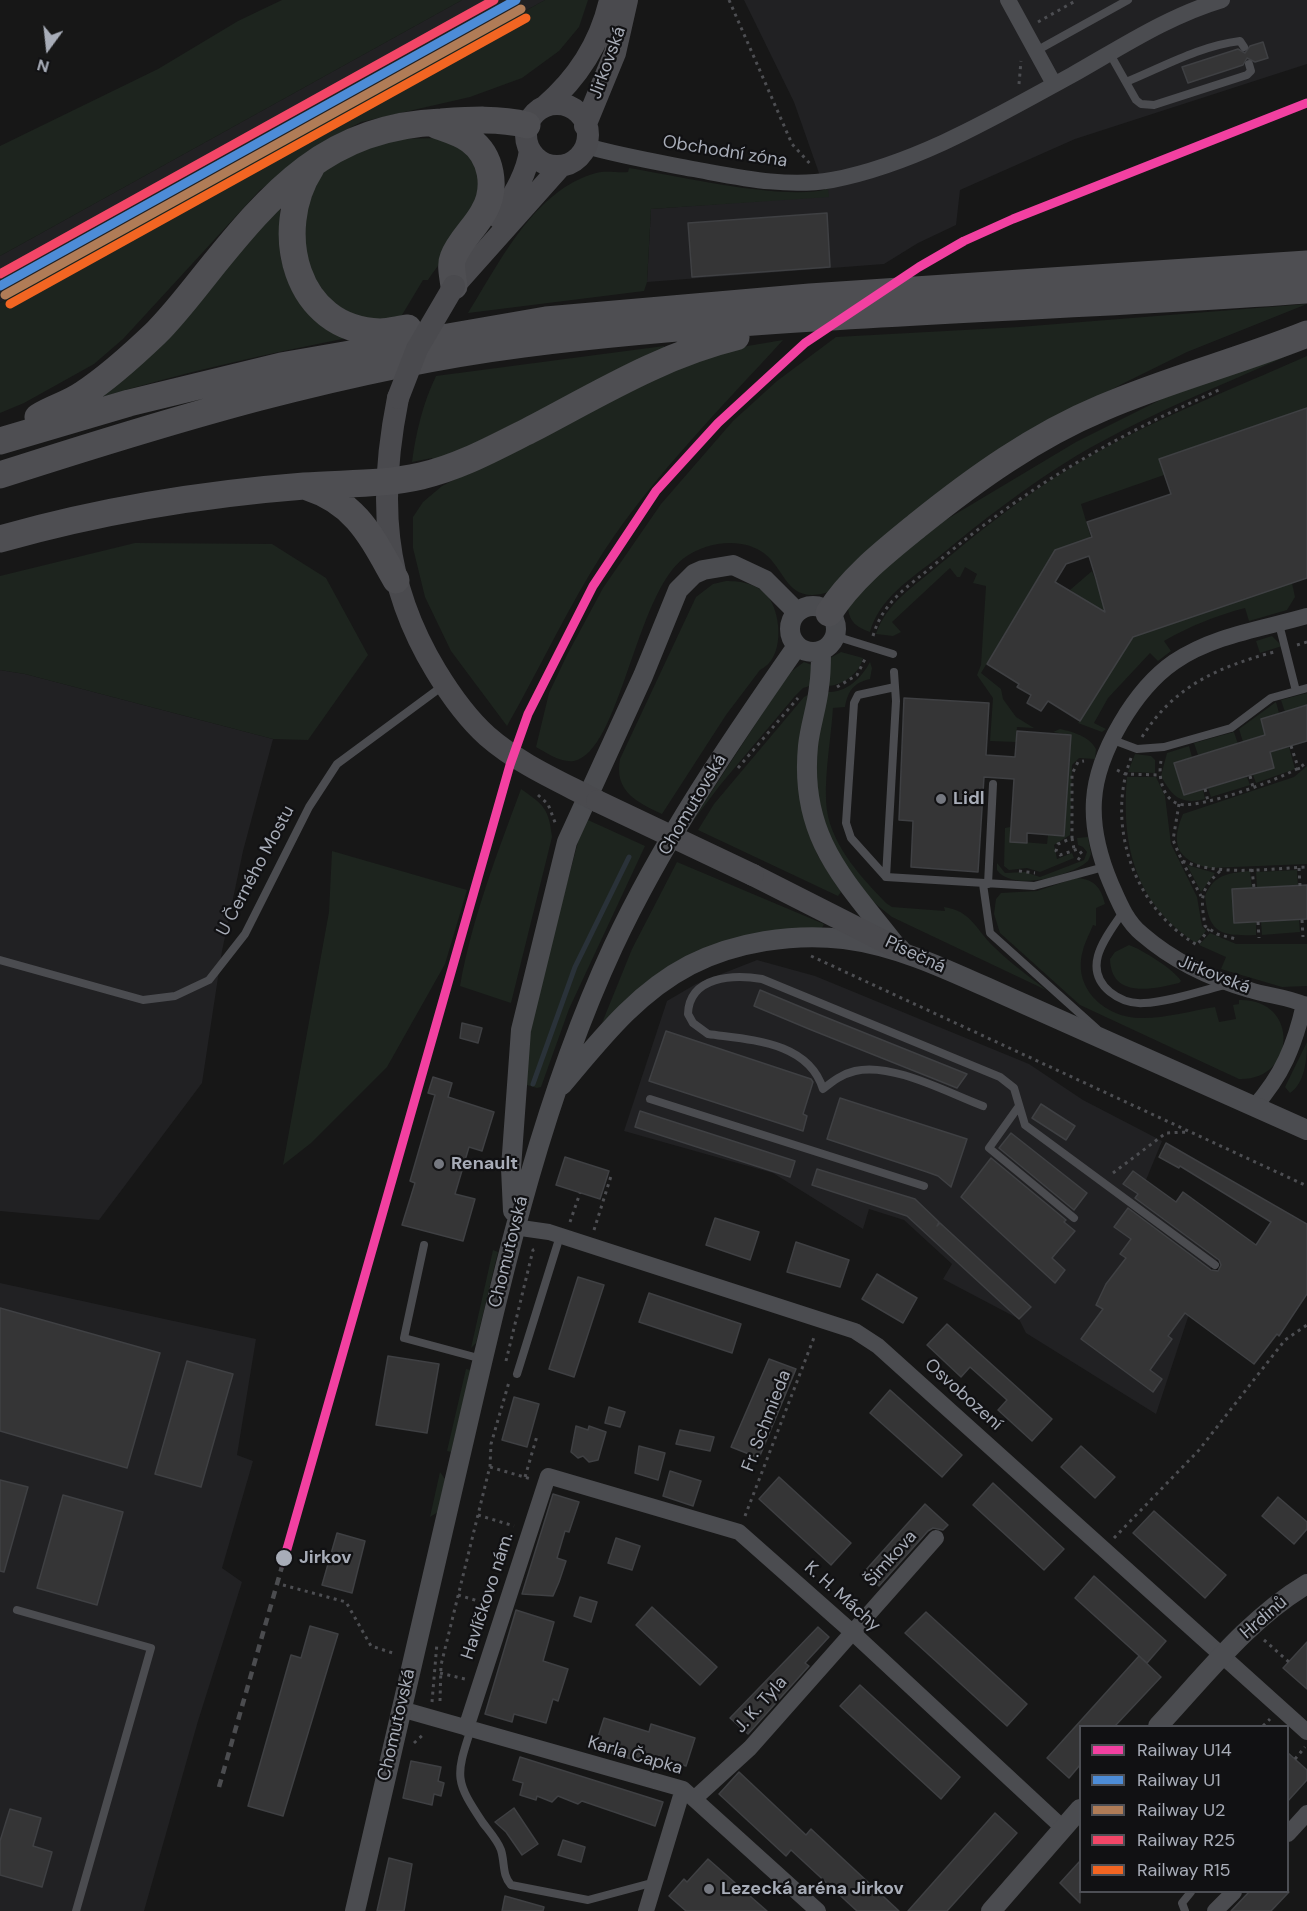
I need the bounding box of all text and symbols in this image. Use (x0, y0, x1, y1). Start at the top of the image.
north arrow (18, 18, 78, 78)
street label: Jirkovská (585, 24, 631, 102)
text: N (35, 54, 52, 78)
street label: Obchodní zóna (661, 131, 789, 173)
street label: Chomutovská (654, 751, 732, 859)
place label: Lidl (953, 788, 985, 810)
marker: Lidl (934, 792, 948, 806)
street label: U Černého Mostu (213, 802, 299, 940)
street label: Písečná (881, 932, 949, 978)
street label: Jirkovská (1175, 951, 1253, 999)
place label: Renault (451, 1153, 518, 1175)
marker: Renault (432, 1157, 446, 1171)
street label: Chomutovská (485, 1194, 533, 1310)
street label: Osvobození (920, 1355, 1006, 1435)
street label: Fr. Schmieda (738, 1367, 796, 1475)
street label: Šimkova (860, 1526, 922, 1592)
street label: Havlíčkovo nám. (457, 1530, 519, 1662)
place label: Jirkov (299, 1547, 351, 1569)
marker: Jirkov (274, 1548, 294, 1568)
street label: K. H. Máchy (800, 1557, 884, 1637)
street label: Hrdinů (1236, 1592, 1292, 1644)
street label: Chomutovská (374, 1667, 420, 1783)
street label: J. K. Tyla (730, 1672, 792, 1738)
legend (1079, 1725, 1289, 1893)
street label: Karla Čapka (585, 1732, 685, 1780)
text: Railway U14 (1137, 1738, 1232, 1762)
text: Railway U1 (1137, 1768, 1221, 1792)
text: Railway U2 (1137, 1798, 1225, 1822)
text: Railway R25 (1137, 1828, 1235, 1852)
text: Railway R15 (1137, 1858, 1231, 1882)
place label: Lezecká aréna Jirkov (721, 1878, 904, 1900)
marker: Lezecká aréna Jirkov (702, 1882, 716, 1896)

